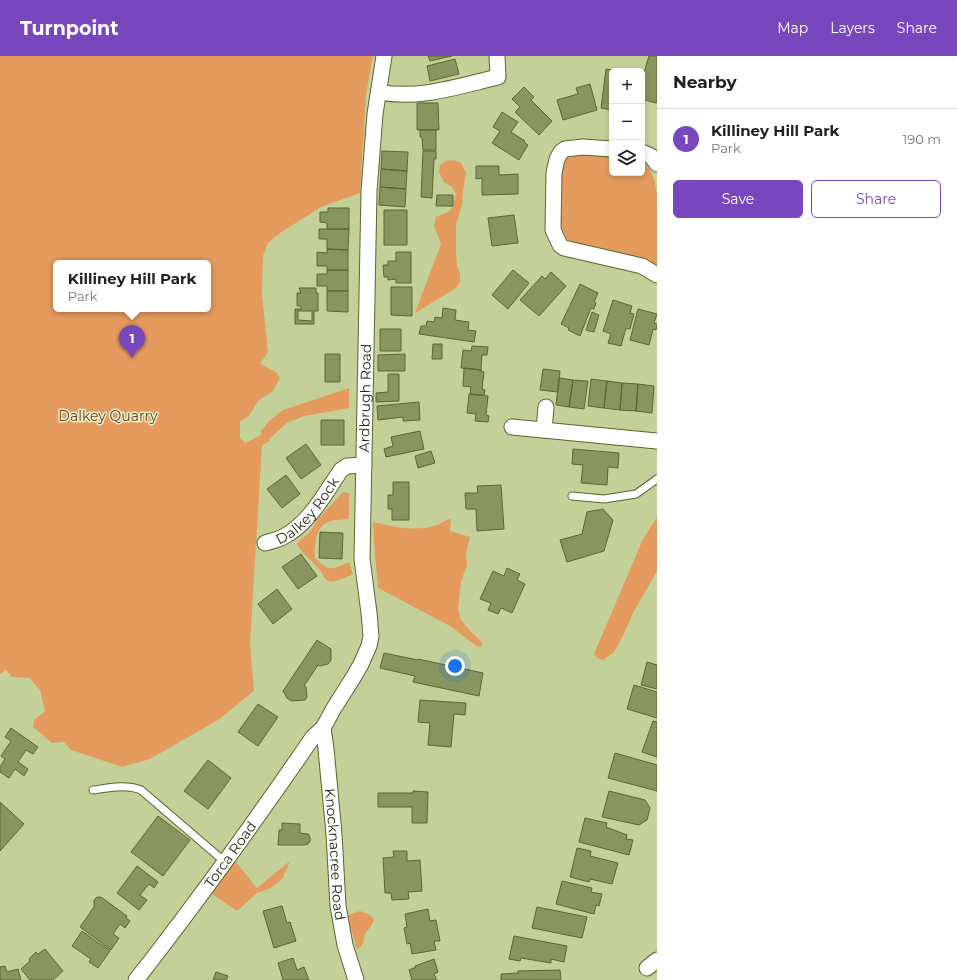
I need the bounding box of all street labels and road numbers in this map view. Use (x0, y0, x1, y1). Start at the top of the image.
street label: Ardbrugh Road (355, 343, 375, 453)
street label: Dalkey Rock (273, 473, 343, 548)
street label: Knocknacree Road (321, 788, 349, 922)
street label: Torca Road (200, 818, 260, 891)

